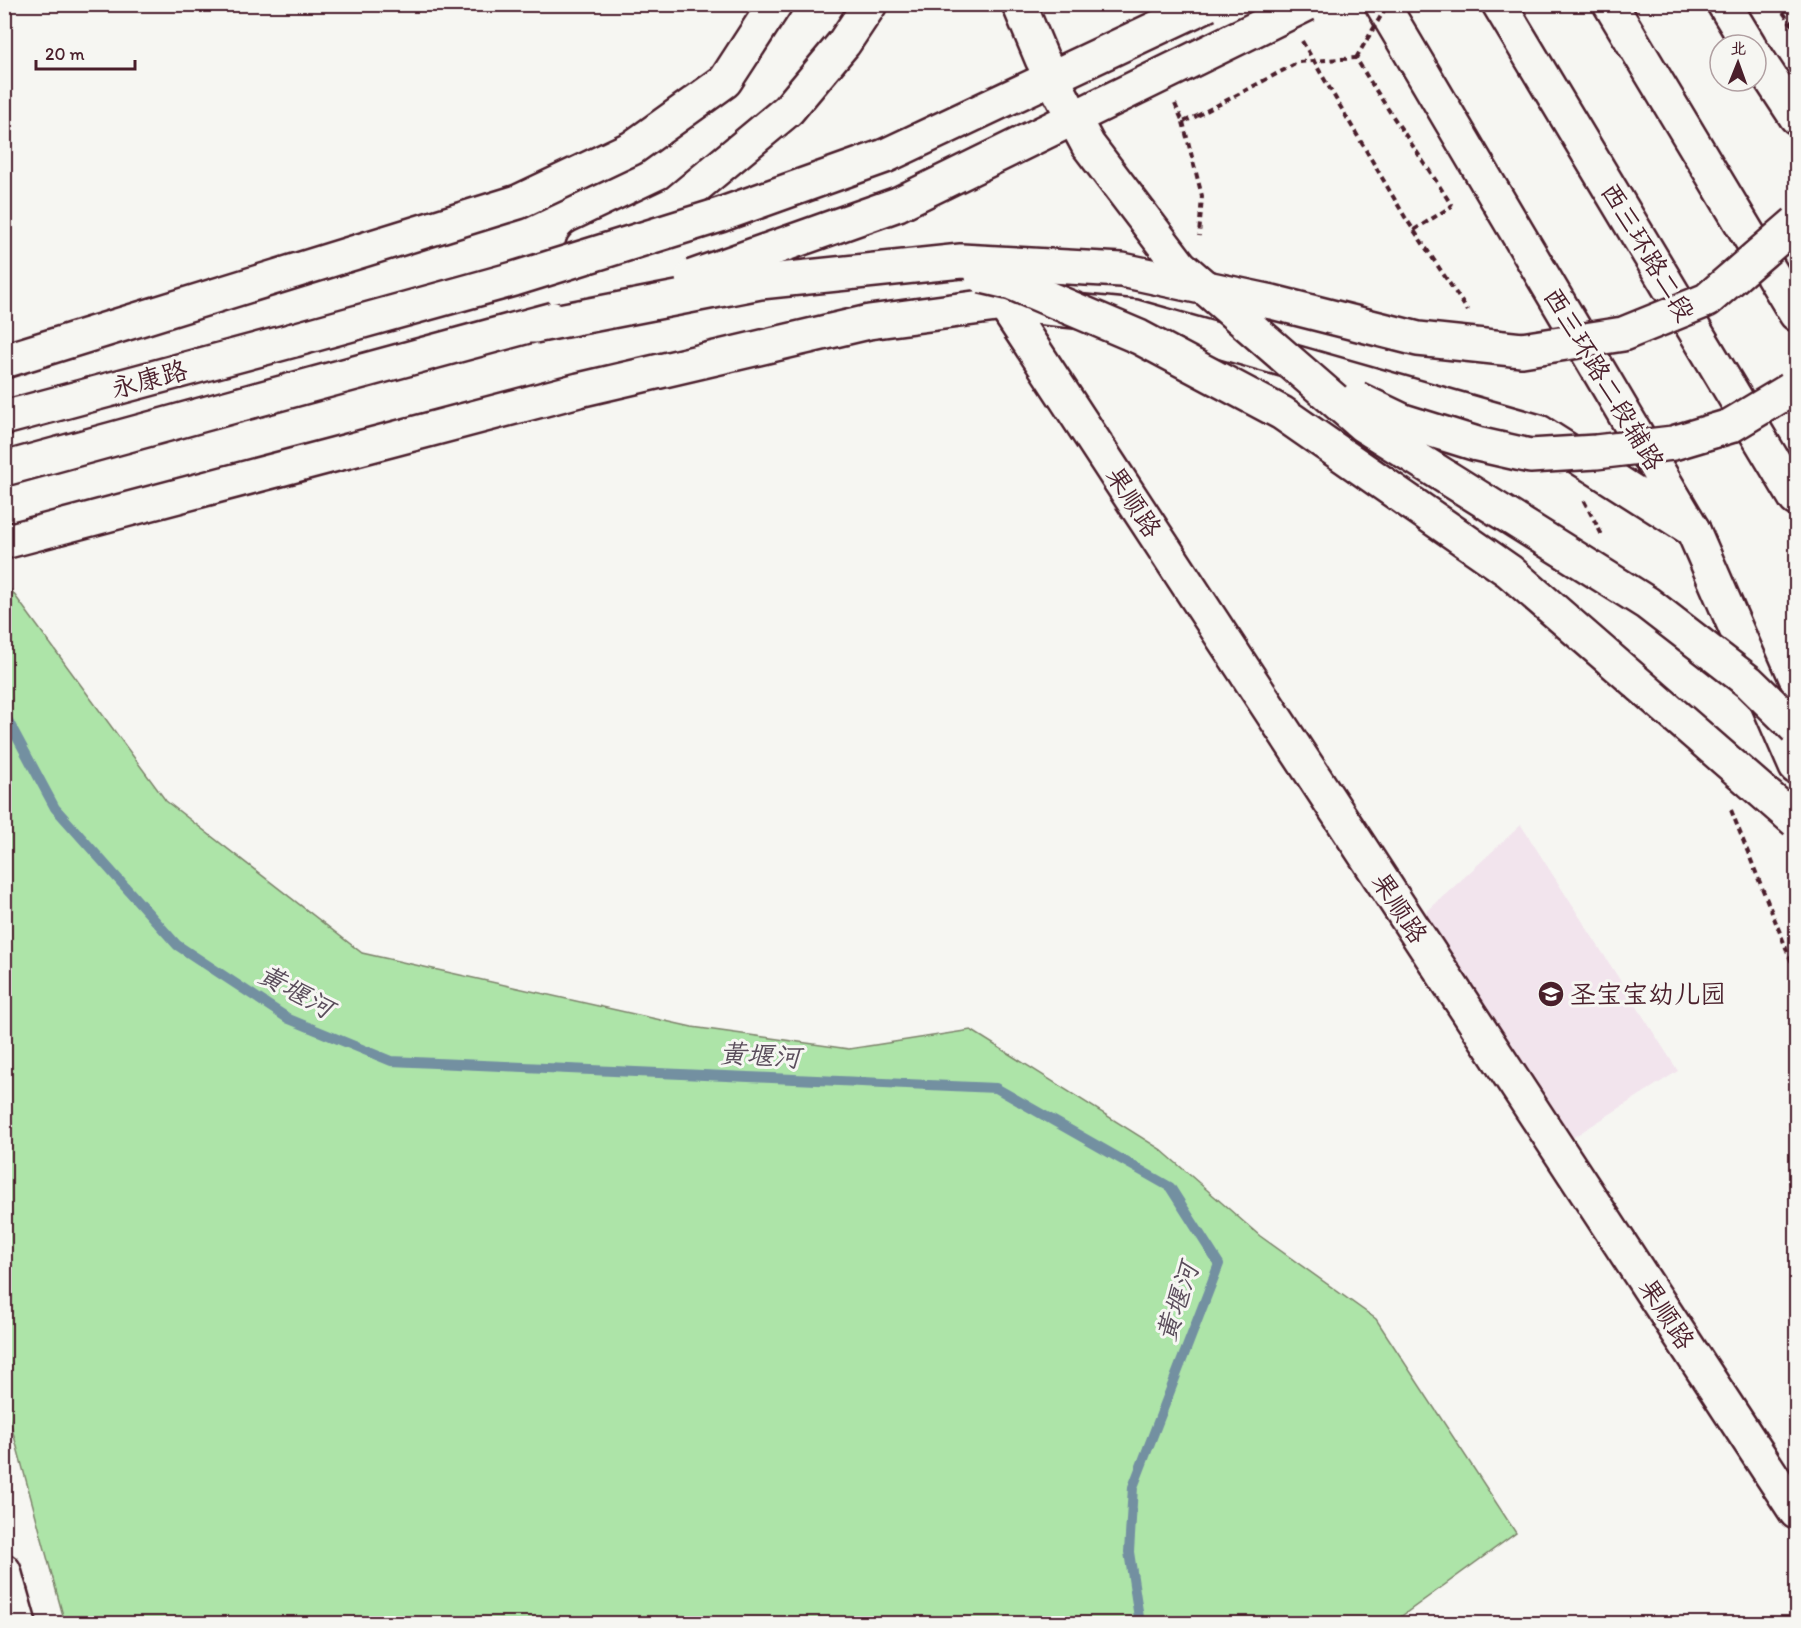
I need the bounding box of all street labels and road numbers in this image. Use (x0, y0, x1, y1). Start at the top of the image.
street label: 西三环路二段 (1594, 177, 1702, 327)
street label: 西三环路二段辅路 (1537, 282, 1671, 476)
street label: 永康路 (107, 353, 191, 405)
street label: 果顺路 (1099, 461, 1169, 543)
street label: 果顺路 (1365, 867, 1435, 949)
street label: 果顺路 (1632, 1273, 1702, 1355)

